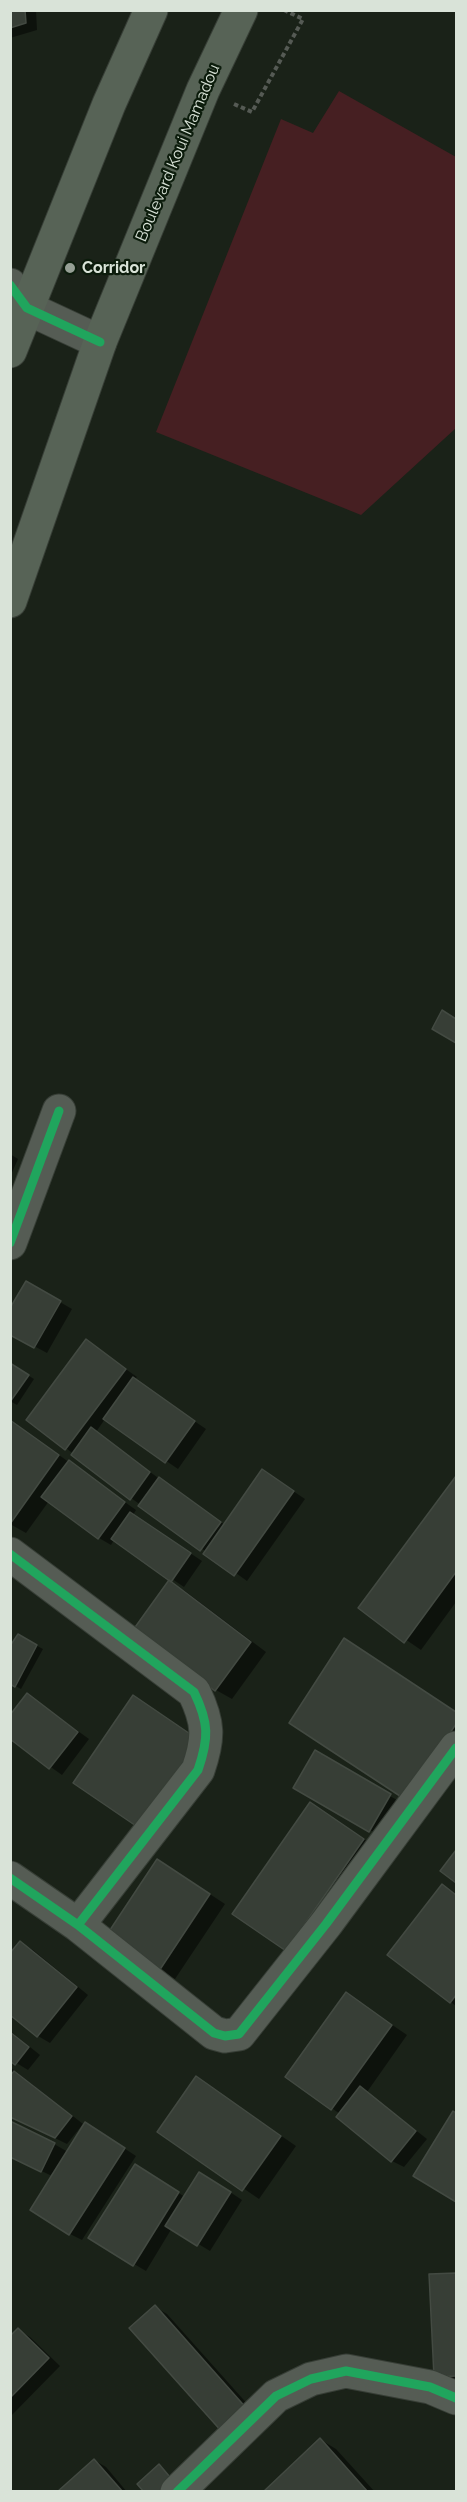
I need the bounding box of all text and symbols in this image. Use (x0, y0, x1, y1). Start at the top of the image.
street label: Boulevard Koui Mamadou (132, 61, 224, 245)
place label: Corridor (82, 258, 145, 278)
marker: Corridor (63, 261, 77, 275)

